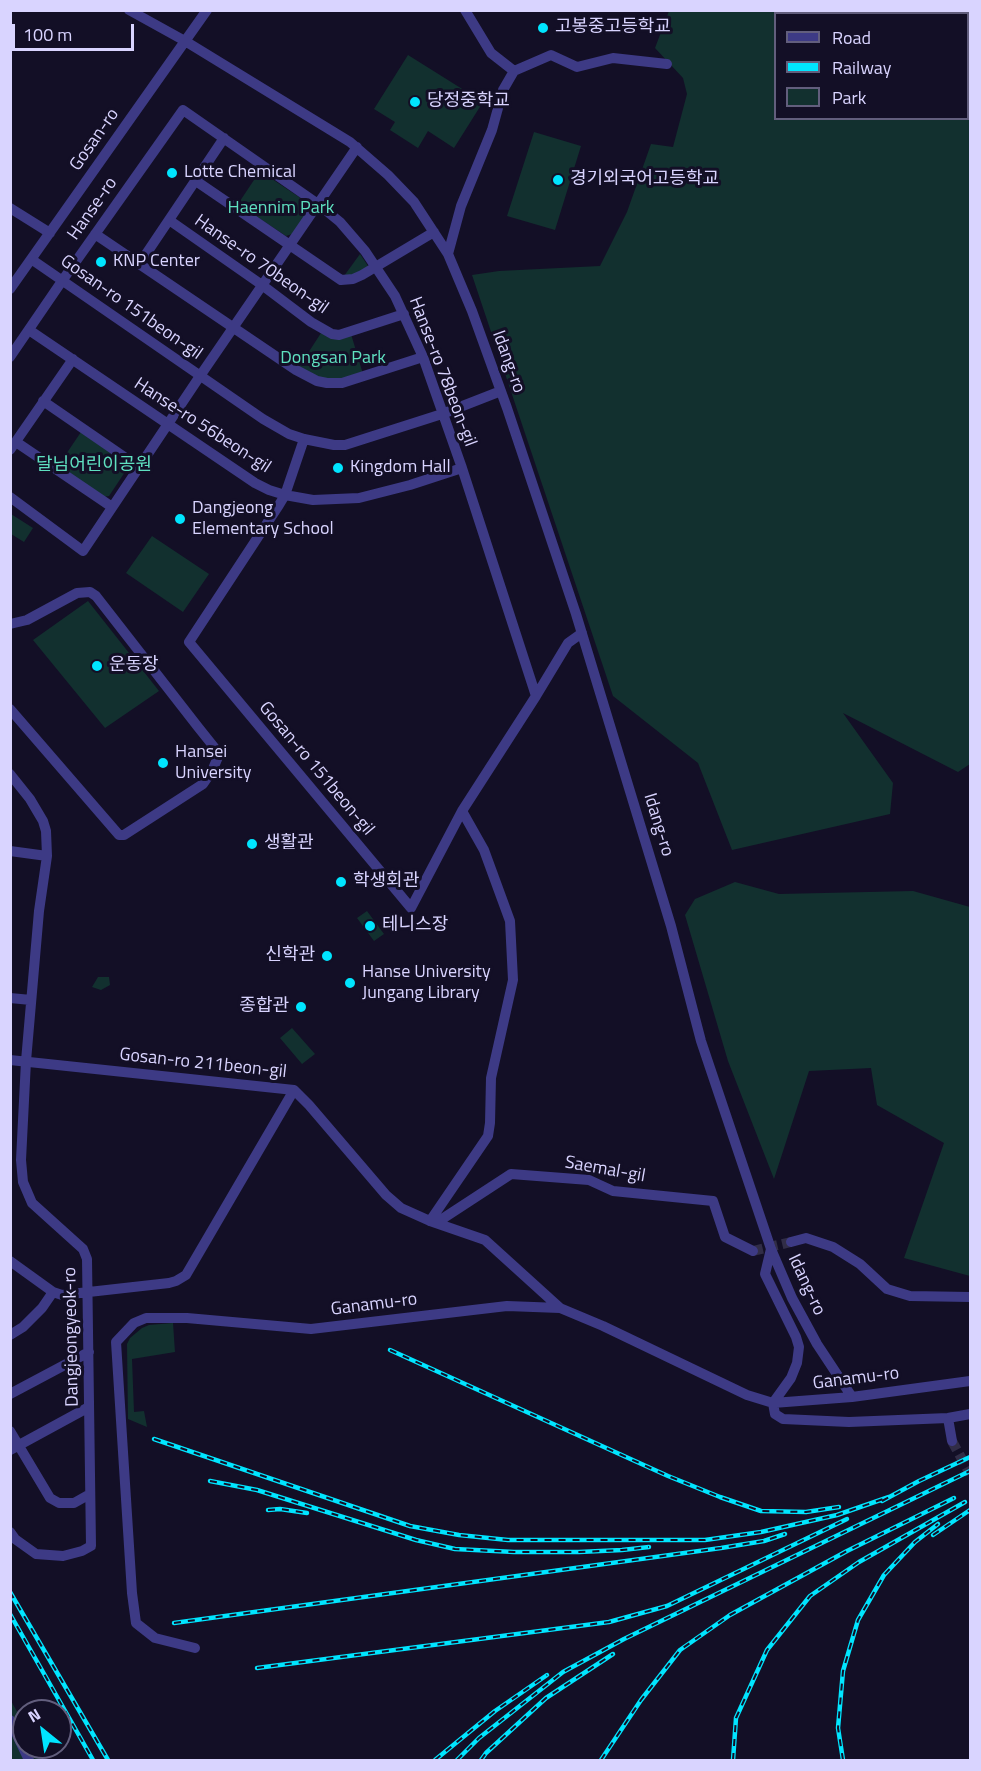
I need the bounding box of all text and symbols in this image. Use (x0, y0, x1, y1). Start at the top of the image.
scale bar (15, 12, 136, 50)
legend (774, 12, 969, 120)
place label: 고봉중고등학교 (555, 17, 671, 39)
text: 100 m (23, 21, 72, 48)
marker: 고봉중고등학교 (536, 21, 550, 35)
text: Road (832, 24, 871, 51)
text: Railway (832, 54, 891, 81)
text: Park (832, 84, 866, 111)
place label: 당정중학교 (427, 91, 510, 113)
marker: 당정중학교 (408, 95, 422, 109)
street label: Gosan-ro (66, 105, 124, 175)
place label: Lotte Chemical (184, 162, 296, 184)
marker: Lotte Chemical (165, 166, 179, 180)
place label: 경기외국어고등학교 (570, 169, 719, 191)
street label: Hanse-ro (64, 173, 122, 245)
marker: 경기외국어고등학교 (551, 173, 565, 187)
park label: Haennim Park (228, 198, 334, 220)
street label: Hanse-ro 70beon-gil (190, 211, 332, 319)
street label: Gosan-ro 151beon-gil (56, 251, 206, 365)
place label: KNP Center (113, 251, 200, 273)
marker: KNP Center (94, 255, 108, 269)
street label: Hanse-ro 78beon-gil (403, 294, 481, 450)
street label: Idang-ro (487, 328, 529, 396)
park label: Dongsan Park (280, 348, 386, 370)
street label: Hanse-ro 56beon-gil (130, 374, 274, 478)
park label: 달님어린이공원 (36, 455, 152, 477)
place label: Kingdom Hall (350, 457, 451, 479)
marker: Kingdom Hall (331, 461, 345, 475)
place label: Dangjeong Elementary School (192, 498, 334, 540)
marker: Dangjeong Elementary School (173, 512, 187, 526)
place label: 운동장 (109, 655, 159, 677)
marker: 운동장 (90, 659, 104, 673)
street label: Gosan-ro 151beon-gil (254, 698, 378, 840)
place label: Hansei University (175, 742, 251, 784)
marker: Hansei University (156, 756, 170, 770)
street label: Idang-ro (638, 791, 678, 859)
place label: 생활관 (264, 833, 314, 855)
marker: 생활관 (245, 837, 259, 851)
place label: 학생회관 (353, 871, 419, 893)
marker: 학생회관 (334, 875, 348, 889)
place label: 테니스장 (382, 915, 448, 937)
marker: 테니스장 (363, 919, 377, 933)
place label: 신학관 (265, 945, 315, 967)
marker: 신학관 (320, 949, 334, 963)
place label: Hanse University Jungang Library (362, 962, 491, 1004)
marker: Hanse University Jungang Library (343, 976, 357, 990)
place label: 종합관 (239, 996, 289, 1018)
marker: 종합관 (294, 1000, 308, 1014)
street label: Gosan-ro 211beon-gil (118, 1044, 288, 1084)
street label: Saemal-gil (563, 1152, 647, 1188)
street label: Idang-ro (782, 1251, 830, 1319)
street label: Dangjeongyeok-ro (60, 1267, 84, 1407)
street label: Ganamu-ro (330, 1289, 418, 1321)
street label: Ganamu-ro (812, 1363, 900, 1395)
north arrow (12, 1699, 72, 1759)
text: N (23, 1702, 45, 1728)

